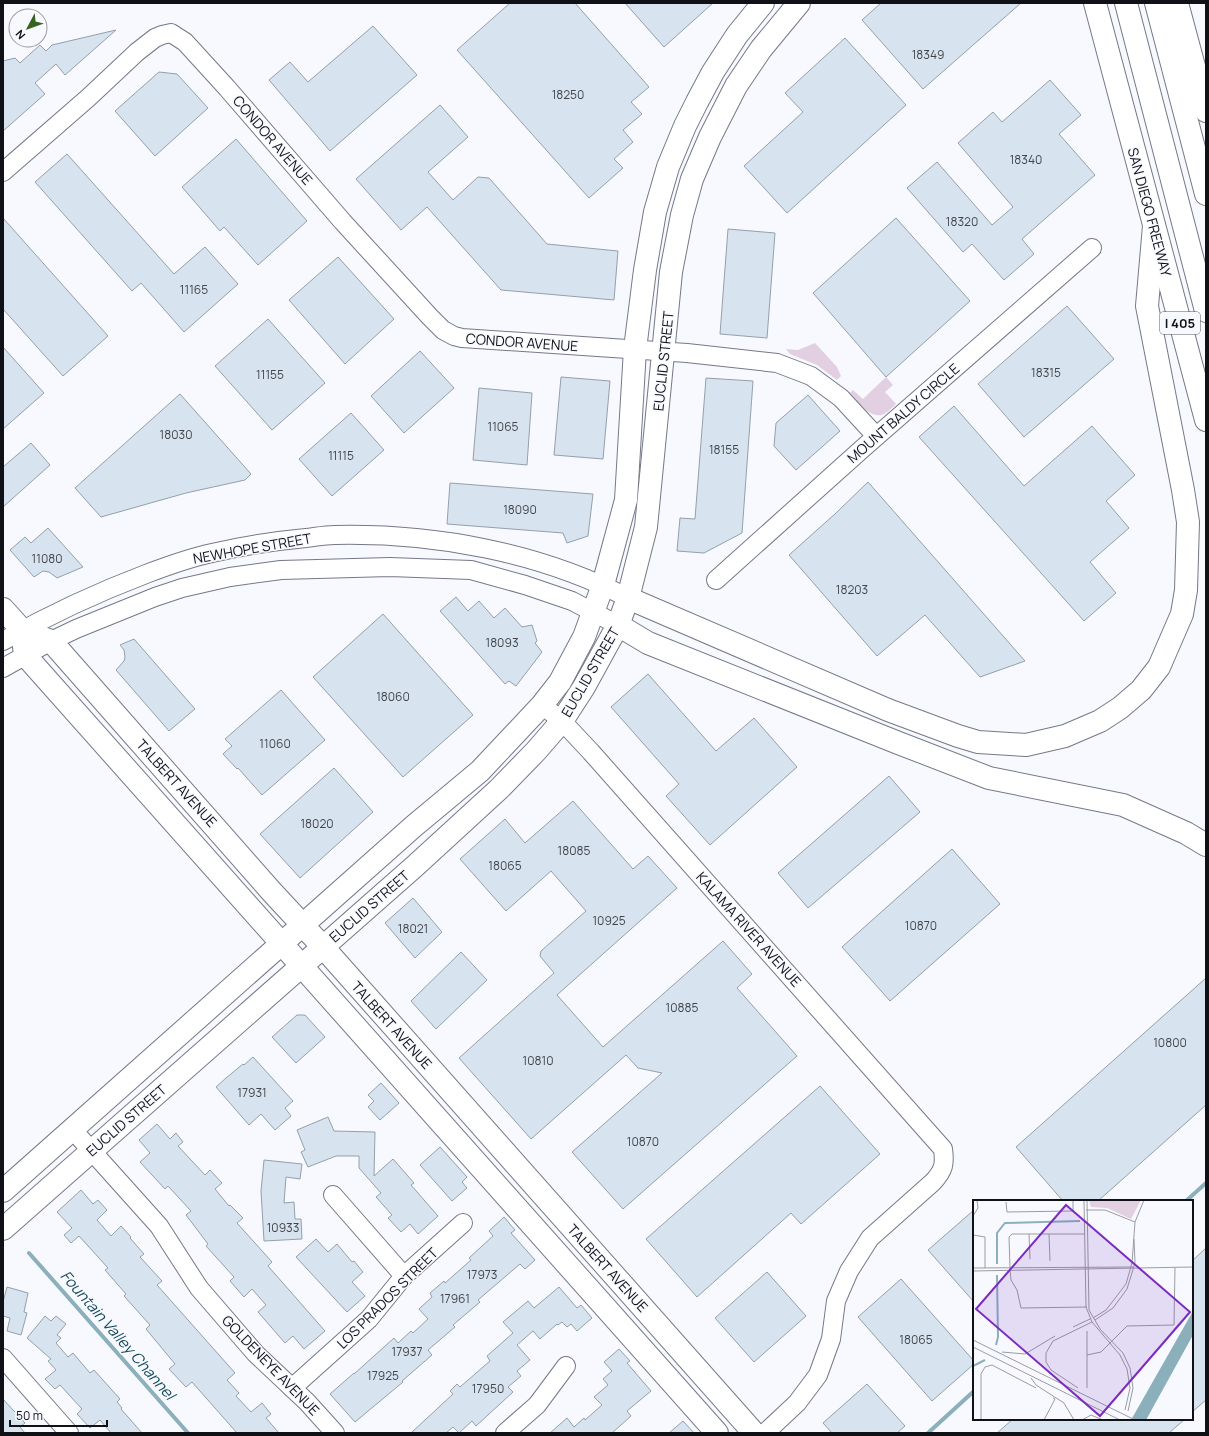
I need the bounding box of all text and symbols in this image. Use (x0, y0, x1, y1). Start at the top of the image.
north arrow (8, 8, 48, 48)
text: N (12, 27, 28, 43)
house number: 18349 (912, 46, 944, 63)
house number: 18250 (552, 86, 584, 103)
street label: CONDOR AVENUE (229, 91, 317, 189)
street label: SAN DIEGO FREEWAY (1124, 145, 1176, 279)
house number: 18340 (1010, 151, 1042, 168)
house number: 18320 (946, 213, 978, 230)
house number: 11165 (180, 281, 208, 298)
street label: EUCLID STREET (648, 309, 678, 412)
road number: I 405 (1160, 312, 1200, 334)
street label: CONDOR AVENUE (465, 329, 579, 355)
street label: MOUNT BALDY CIRCLE (843, 359, 963, 467)
house number: 18315 (1031, 364, 1061, 381)
house number: 11155 (256, 366, 284, 383)
house number: 11065 (487, 418, 519, 435)
house number: 18030 (160, 426, 192, 443)
house number: 18155 (709, 441, 739, 458)
house number: 11115 (328, 447, 354, 464)
house number: 18090 (503, 501, 537, 518)
street label: NEWHOPE STREET (191, 528, 313, 568)
house number: 11080 (32, 550, 62, 567)
house number: 18203 (836, 581, 868, 598)
street label: EUCLID STREET (557, 623, 624, 720)
house number: 18093 (485, 634, 519, 651)
house number: 18060 (376, 688, 410, 705)
street label: TALBERT AVENUE (132, 735, 222, 831)
house number: 11060 (259, 735, 291, 752)
house number: 18020 (300, 815, 334, 832)
house number: 18085 (558, 842, 590, 859)
house number: 18065 (488, 857, 522, 874)
street label: EUCLID STREET (325, 865, 414, 946)
street label: KALAMA RIVER AVENUE (692, 867, 806, 991)
house number: 10925 (592, 912, 626, 929)
house number: 10870 (905, 917, 937, 934)
house number: 18021 (398, 920, 428, 937)
street label: TALBERT AVENUE (347, 977, 437, 1073)
house number: 10885 (666, 999, 698, 1016)
house number: 10800 (1153, 1034, 1187, 1051)
house number: 10810 (523, 1052, 553, 1069)
street label: EUCLID STREET (82, 1079, 171, 1160)
house number: 17931 (237, 1084, 267, 1101)
house number: 10870 (627, 1133, 659, 1150)
inset map (973, 1200, 1193, 1420)
house number: 10933 (267, 1219, 299, 1236)
street label: TALBERT AVENUE (563, 1220, 653, 1316)
street label: LOS PRADOS STREET (332, 1243, 442, 1353)
water label: Fountain Valley Channel (56, 1266, 182, 1406)
house number: 17973 (467, 1266, 497, 1283)
house number: 17961 (440, 1290, 470, 1307)
street label: GOLDENEYE AVENUE (218, 1311, 324, 1419)
house number: 18065 (899, 1331, 933, 1348)
house number: 17937 (392, 1343, 422, 1360)
house number: 17925 (367, 1367, 399, 1384)
house number: 17950 (472, 1380, 504, 1397)
scale bar (10, 1402, 107, 1428)
text: 50 m (16, 1407, 43, 1424)

